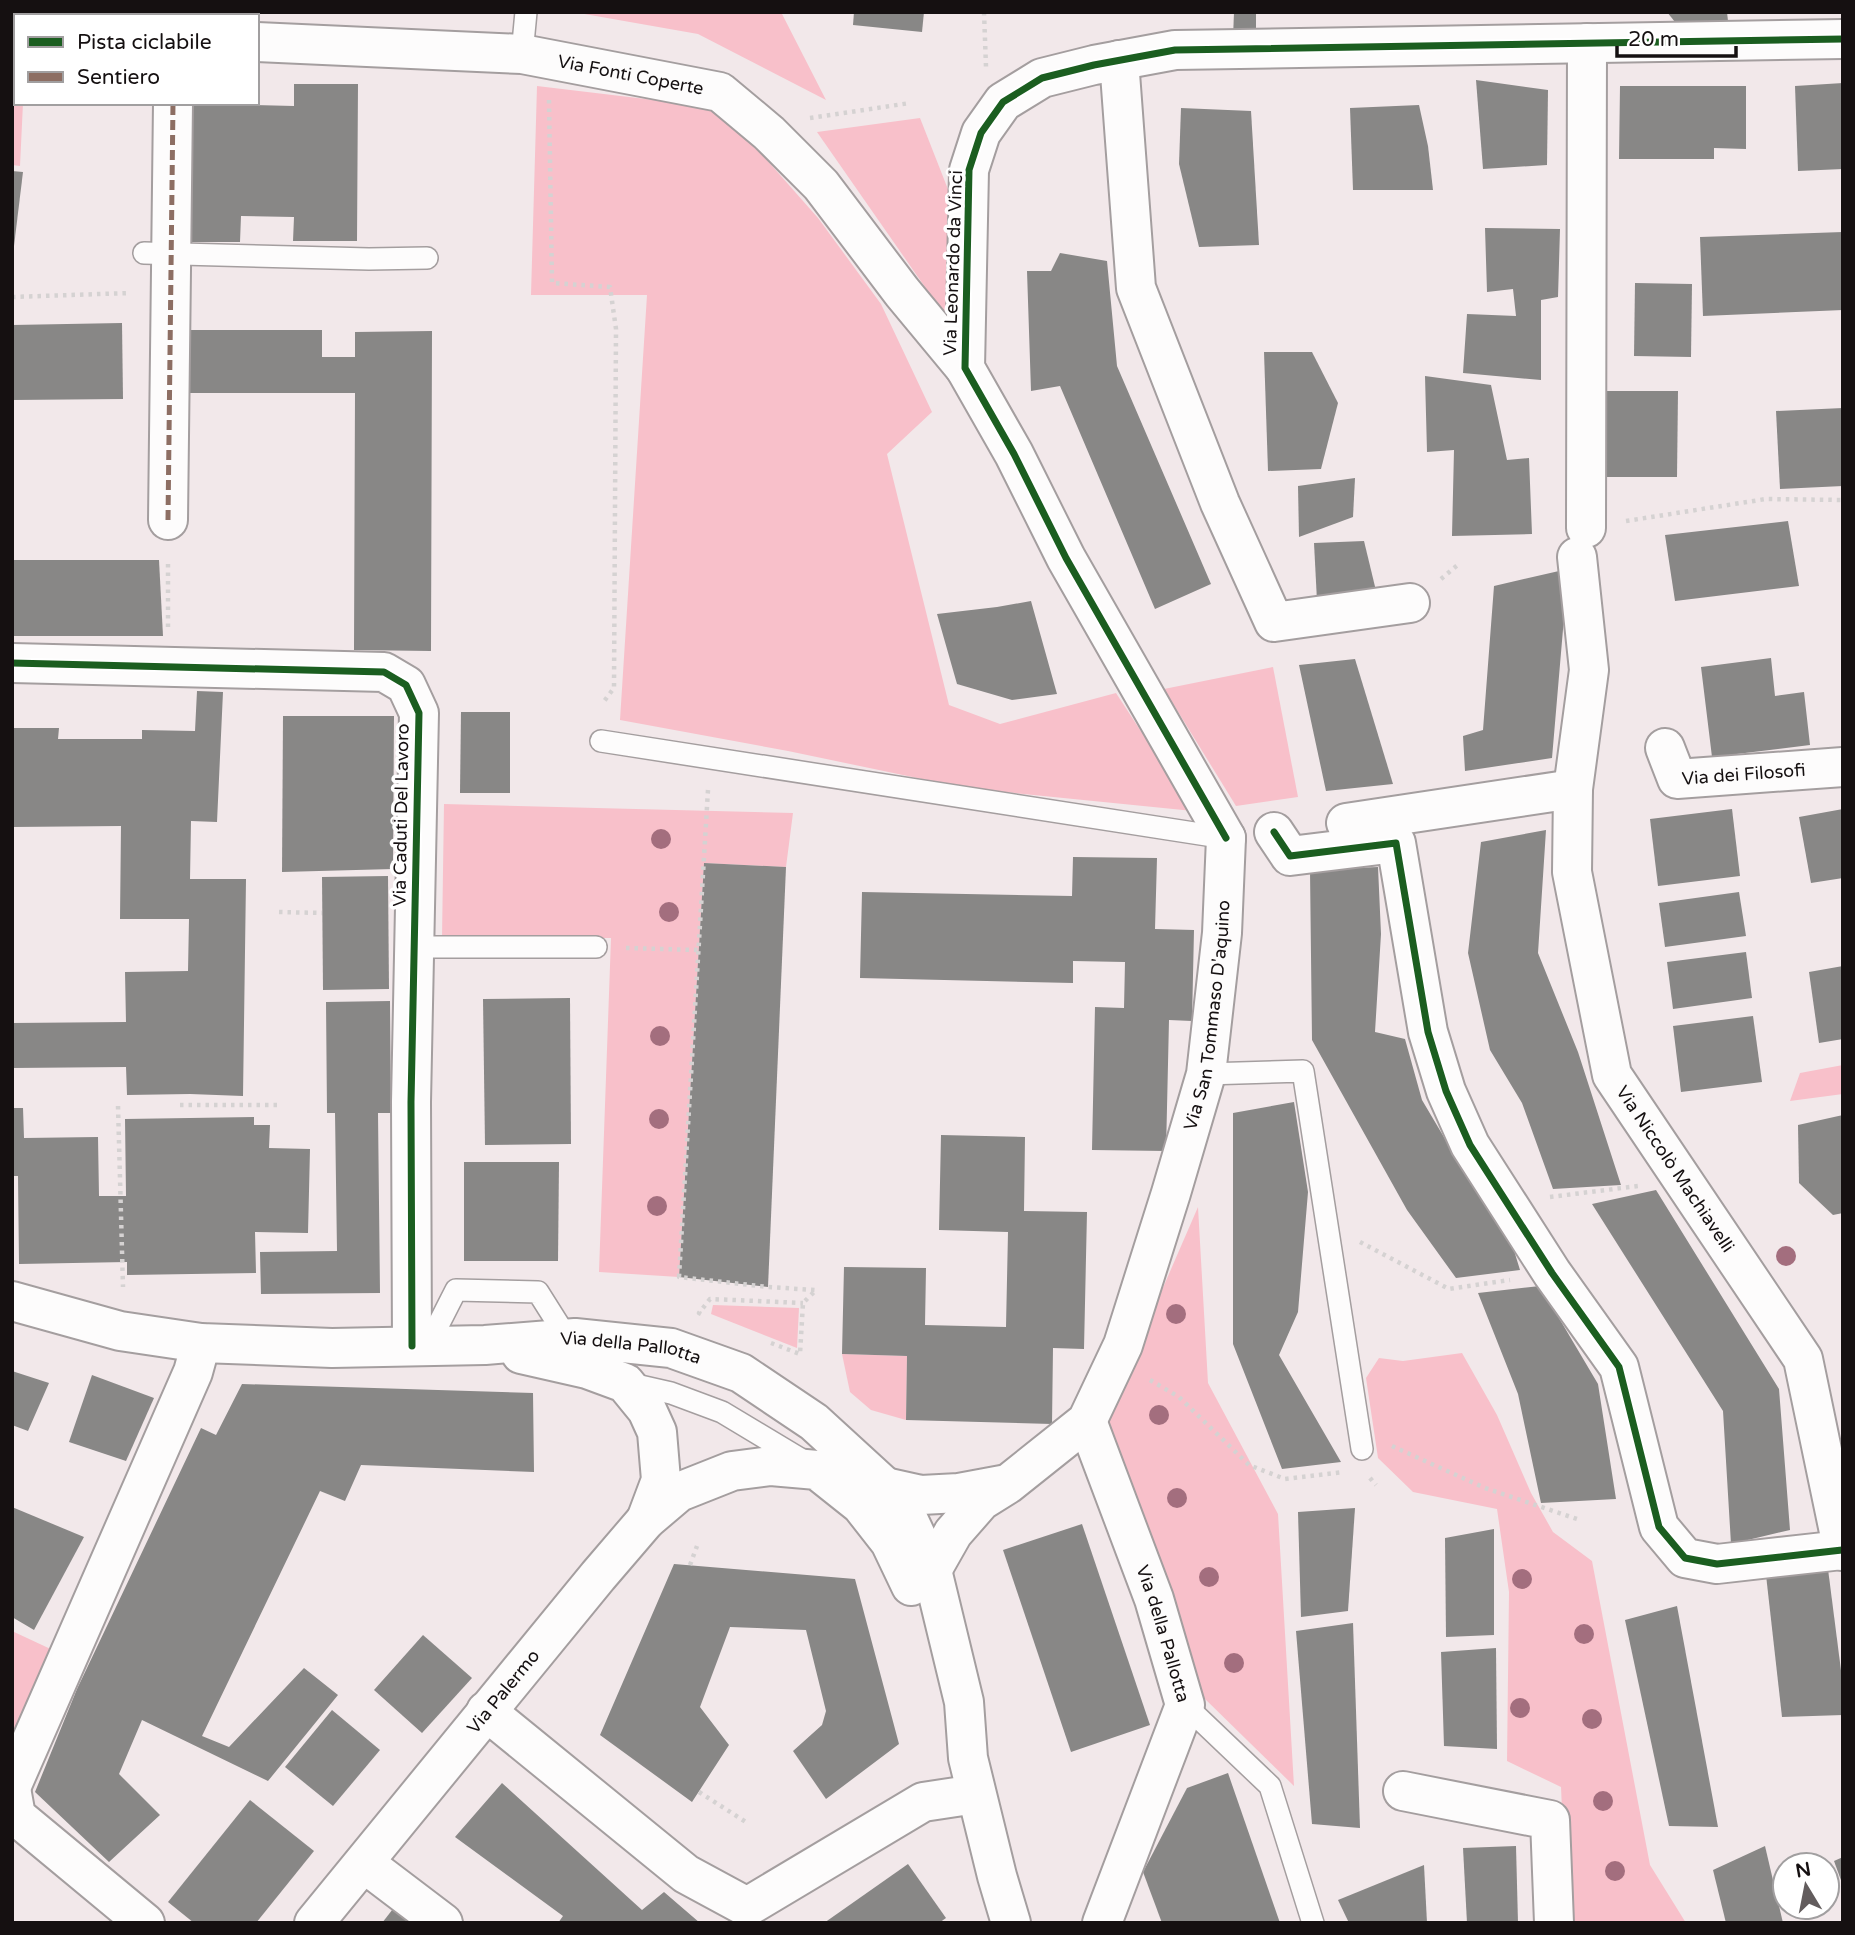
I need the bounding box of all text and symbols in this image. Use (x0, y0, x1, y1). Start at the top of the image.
legend (14, 14, 259, 105)
scale bar (1617, 14, 1736, 58)
text: 20 m (1628, 27, 1679, 52)
text: Pista ciclabile (77, 30, 212, 55)
street label: Via Fonti Coperte (556, 50, 706, 100)
text: Sentiero (77, 65, 160, 90)
street label: Via Leonardo da Vinci (939, 170, 967, 356)
street label: Via Caduti Del Lavoro (388, 723, 414, 907)
street label: Via dei Filosofi (1681, 759, 1806, 790)
street label: Via San Tommaso D'aquino (1179, 899, 1234, 1133)
street label: Via Niccolò Machiavelli (1611, 1082, 1739, 1257)
street label: Via della Pallotta (560, 1327, 704, 1369)
street label: Via della Pallotta (1131, 1562, 1195, 1705)
street label: Via Palermo (462, 1645, 544, 1738)
north arrow (1771, 1851, 1841, 1921)
text: N (1794, 1858, 1813, 1882)

